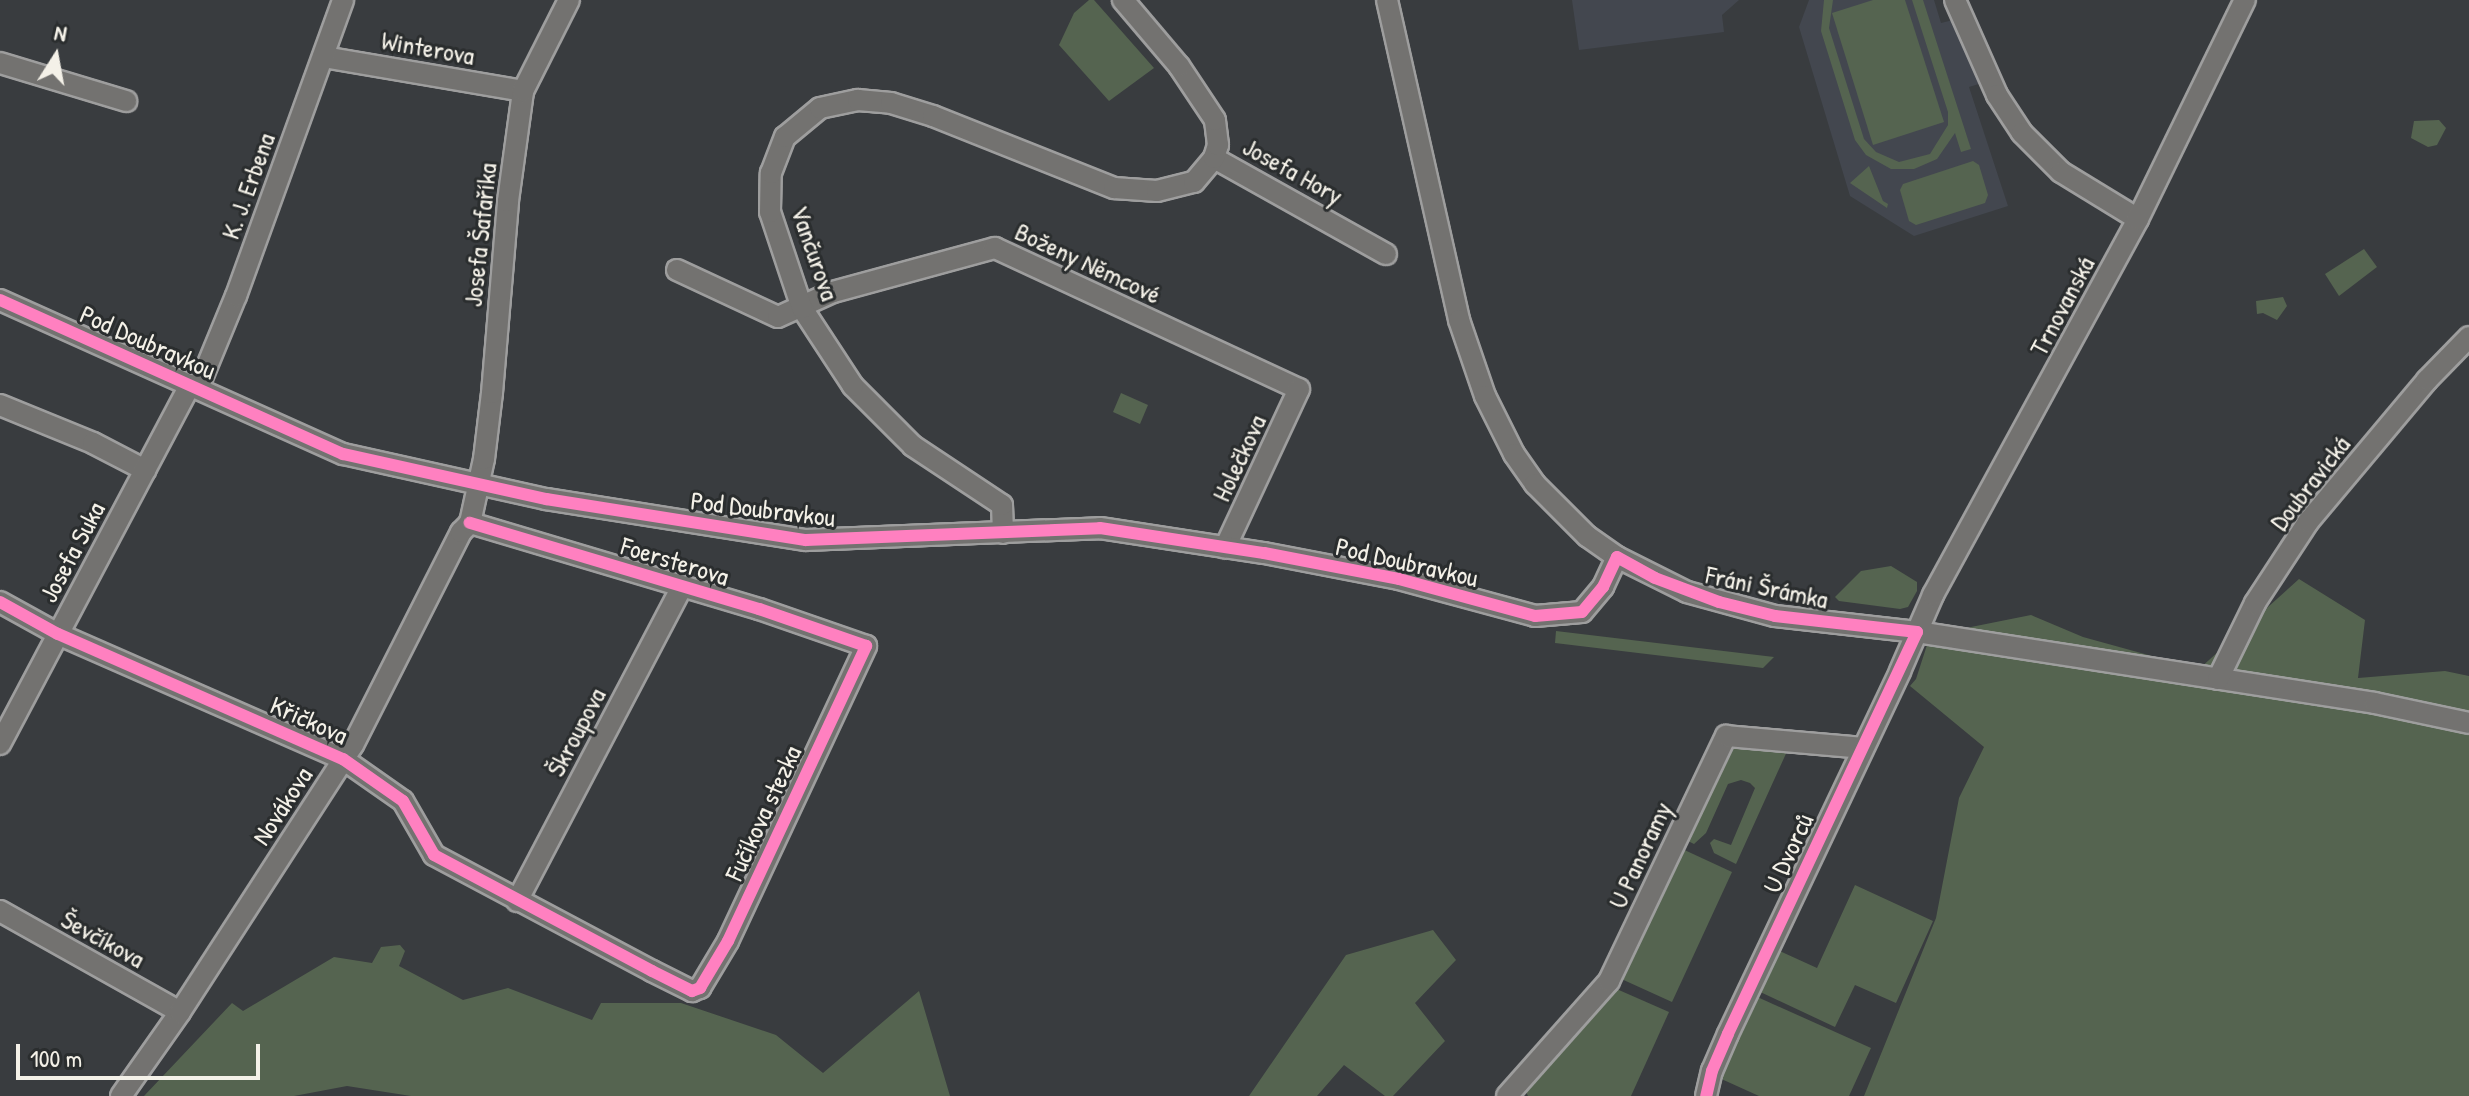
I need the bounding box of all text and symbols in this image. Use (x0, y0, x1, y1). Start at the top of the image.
north arrow (16, 16, 96, 96)
text: N (52, 17, 69, 48)
street label: Winterova (379, 24, 477, 72)
street label: K. J. Erbena (214, 129, 282, 243)
street label: Josefa Hory (1238, 131, 1348, 211)
street label: Josefa Šafaříka (457, 162, 503, 308)
street label: Vančurova (784, 202, 846, 304)
street label: Boženy Němcové (1010, 216, 1166, 310)
street label: Trnovanská (2023, 251, 2101, 361)
street label: Pod Doubravkou (75, 298, 221, 386)
street label: Holečkova (1205, 410, 1273, 506)
street label: Doubravická (2263, 429, 2357, 537)
street label: Pod Doubravkou (689, 485, 837, 533)
street label: Josefa Suka (33, 496, 111, 608)
street label: Foersterova (617, 530, 733, 592)
street label: Pod Doubravkou (1333, 530, 1481, 594)
street label: Fráni Šrámka (1703, 559, 1831, 615)
street label: Škroupova (540, 682, 612, 782)
street label: Křičkova (265, 689, 353, 751)
street label: Fučíkova stezka (718, 741, 808, 885)
street label: Novákova (245, 761, 319, 851)
street label: U Panoramy (1602, 797, 1678, 913)
street label: U Dvorců (1756, 808, 1820, 898)
street label: Ševčíkova (56, 903, 150, 975)
scale bar (20, 1028, 264, 1078)
text: 100 m (30, 1042, 82, 1074)

